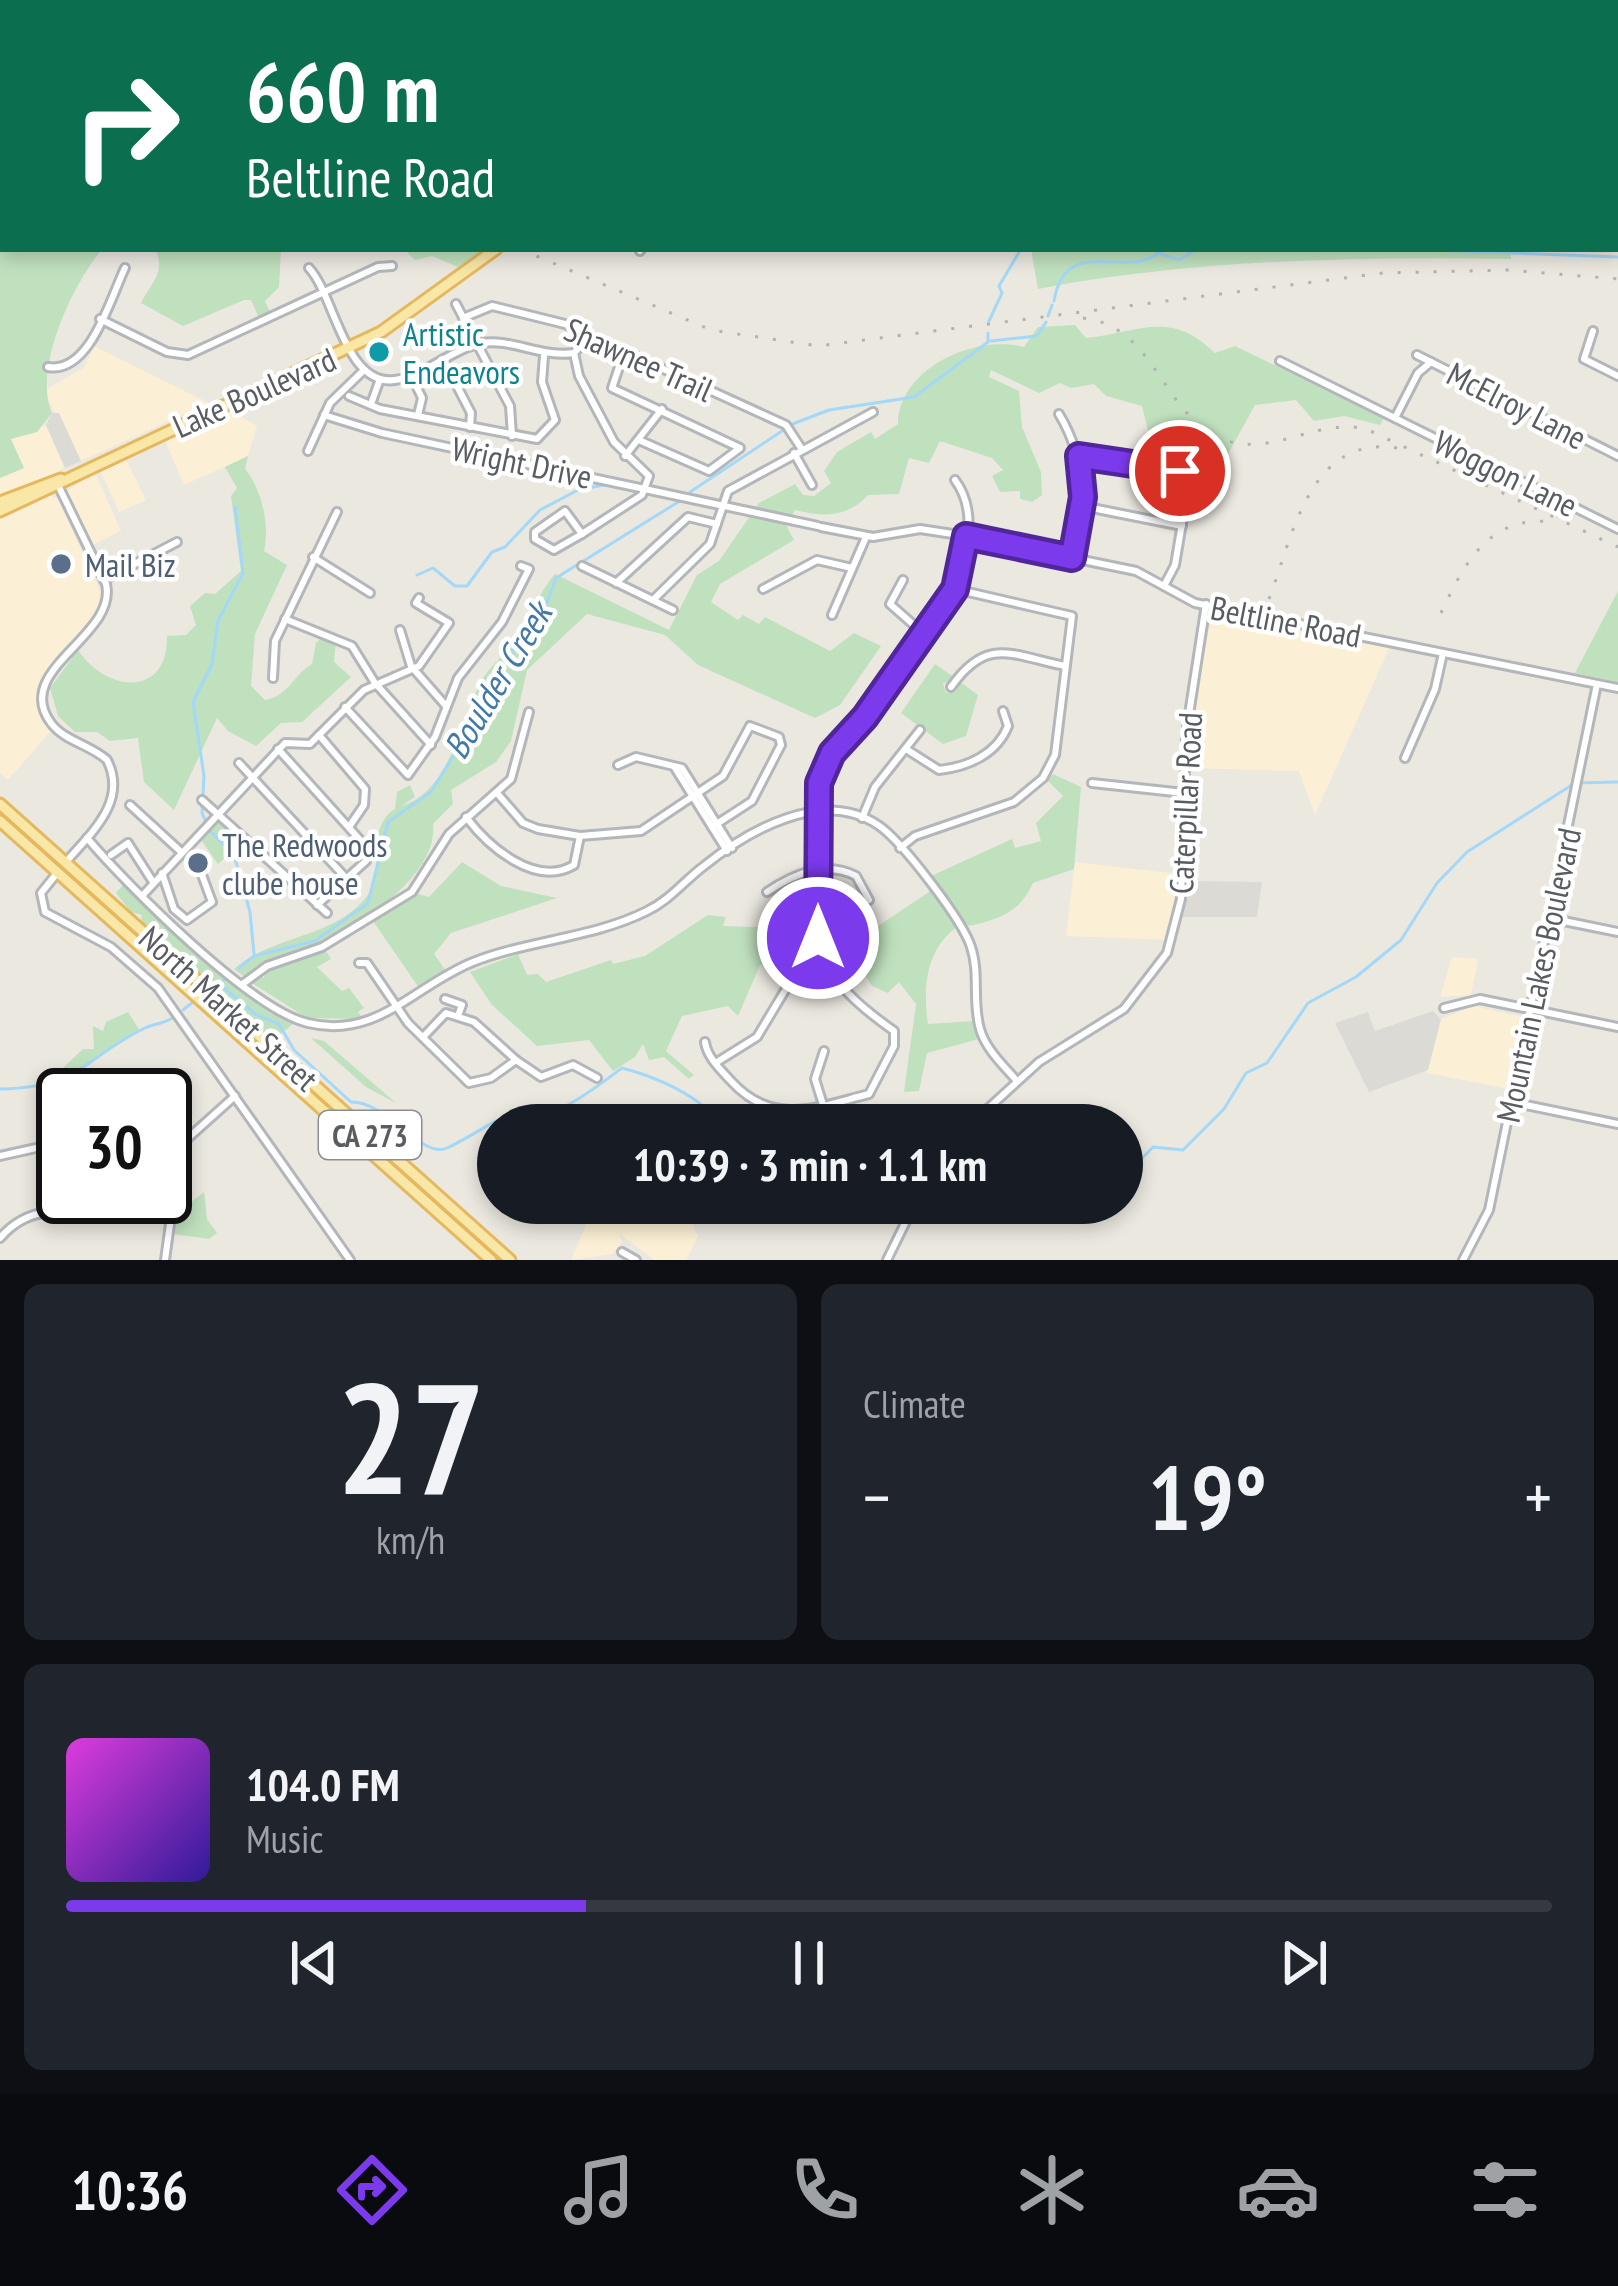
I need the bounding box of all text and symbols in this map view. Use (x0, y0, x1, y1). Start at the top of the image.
text: 660 m (246, 36, 439, 145)
icon: right (48, 48, 204, 204)
text: Beltline Road (246, 142, 495, 212)
street label: Shawnee Trail (558, 307, 720, 411)
place label: Artistic Endeavors (403, 312, 520, 393)
street label: Lake Boulevard (166, 337, 342, 447)
marker: Artistic Endeavors (366, 339, 392, 365)
street label: McElroy Lane (1440, 352, 1594, 458)
pin (1129, 420, 1231, 522)
street label: Woggon Lane (1427, 420, 1585, 526)
street label: Wright Drive (448, 426, 596, 498)
icon: arrive (1147, 438, 1213, 504)
place label: Mail Biz (85, 543, 176, 586)
marker: Mail Biz (48, 551, 74, 577)
street label: Beltline Road (1207, 585, 1365, 657)
water label: Boulder Creek (432, 590, 564, 767)
street label: Caterpillar Road (1159, 711, 1211, 895)
place label: The Redwoods clube house (222, 823, 388, 904)
street label: Mountain Lakes Boulevard (1486, 824, 1590, 1126)
marker: The Redwoods clube house (185, 850, 211, 876)
position arrow (755, 875, 881, 1001)
street label: North Market Street (131, 916, 327, 1100)
speed limit sign: 30 (36, 1068, 192, 1224)
road number: CA 273 (319, 1111, 421, 1159)
text: 10:39 · 3 min · 1.1 km (633, 1135, 987, 1193)
text: 27 (336, 1335, 485, 1537)
text: Climate (863, 1378, 966, 1429)
text: 19° (1148, 1438, 1267, 1555)
text: − (863, 1454, 890, 1539)
text: + (1525, 1454, 1552, 1539)
text: km/h (376, 1514, 445, 1565)
text: 104.0 FM (246, 1755, 400, 1813)
text: Music (246, 1813, 323, 1864)
icon: previous (281, 1930, 347, 1996)
icon: pause (776, 1930, 842, 1996)
icon: next (1271, 1930, 1337, 1996)
icon: directions (330, 2148, 414, 2232)
icon: music (557, 2148, 641, 2232)
icon: phone (783, 2148, 867, 2232)
icon: climate (1010, 2148, 1094, 2232)
icon: car (1236, 2148, 1320, 2232)
icon: filters (1463, 2148, 1547, 2232)
text: 10:36 (71, 2155, 188, 2225)

